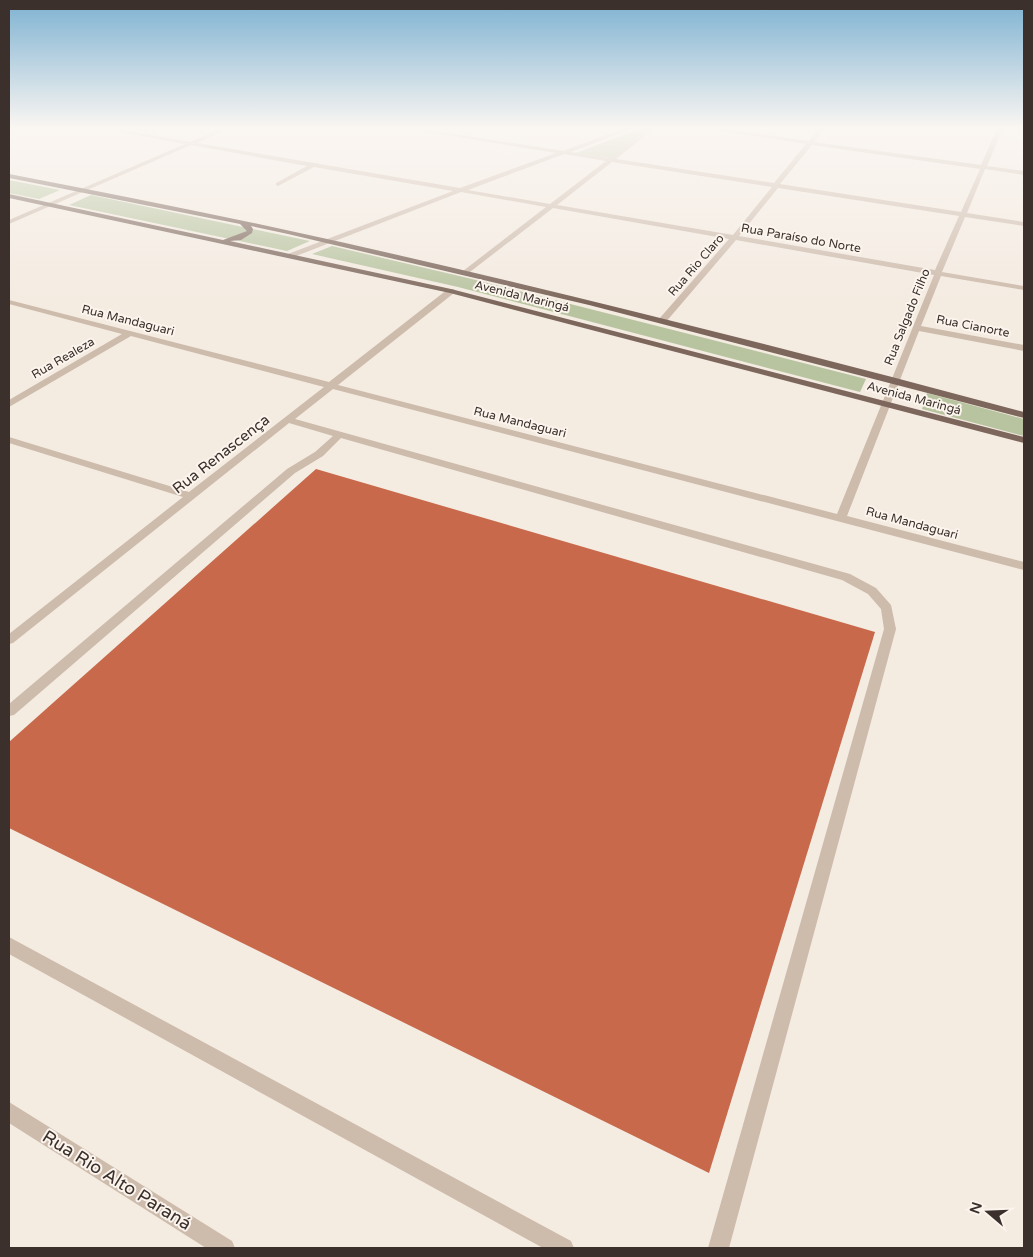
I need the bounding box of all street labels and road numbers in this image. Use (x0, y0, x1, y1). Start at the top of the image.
street label: Rua Paraíso do Norte (740, 221, 862, 255)
street label: Rua Rio Claro (665, 231, 727, 299)
street label: Rua Salgado Filho (881, 267, 933, 367)
street label: Avenida Maringá (473, 277, 571, 315)
street label: Rua Mandaguari (80, 302, 176, 338)
street label: Rua Cianorte (935, 312, 1011, 340)
street label: Rua Realeza (29, 334, 97, 382)
street label: Avenida Maringá (865, 379, 963, 417)
street label: Rua Mandaguari (472, 404, 568, 440)
street label: Rua Renascença (169, 411, 273, 497)
street label: Rua Mandaguari (864, 504, 960, 542)
street label: Rua Rio Alto Paraná (38, 1125, 196, 1235)

